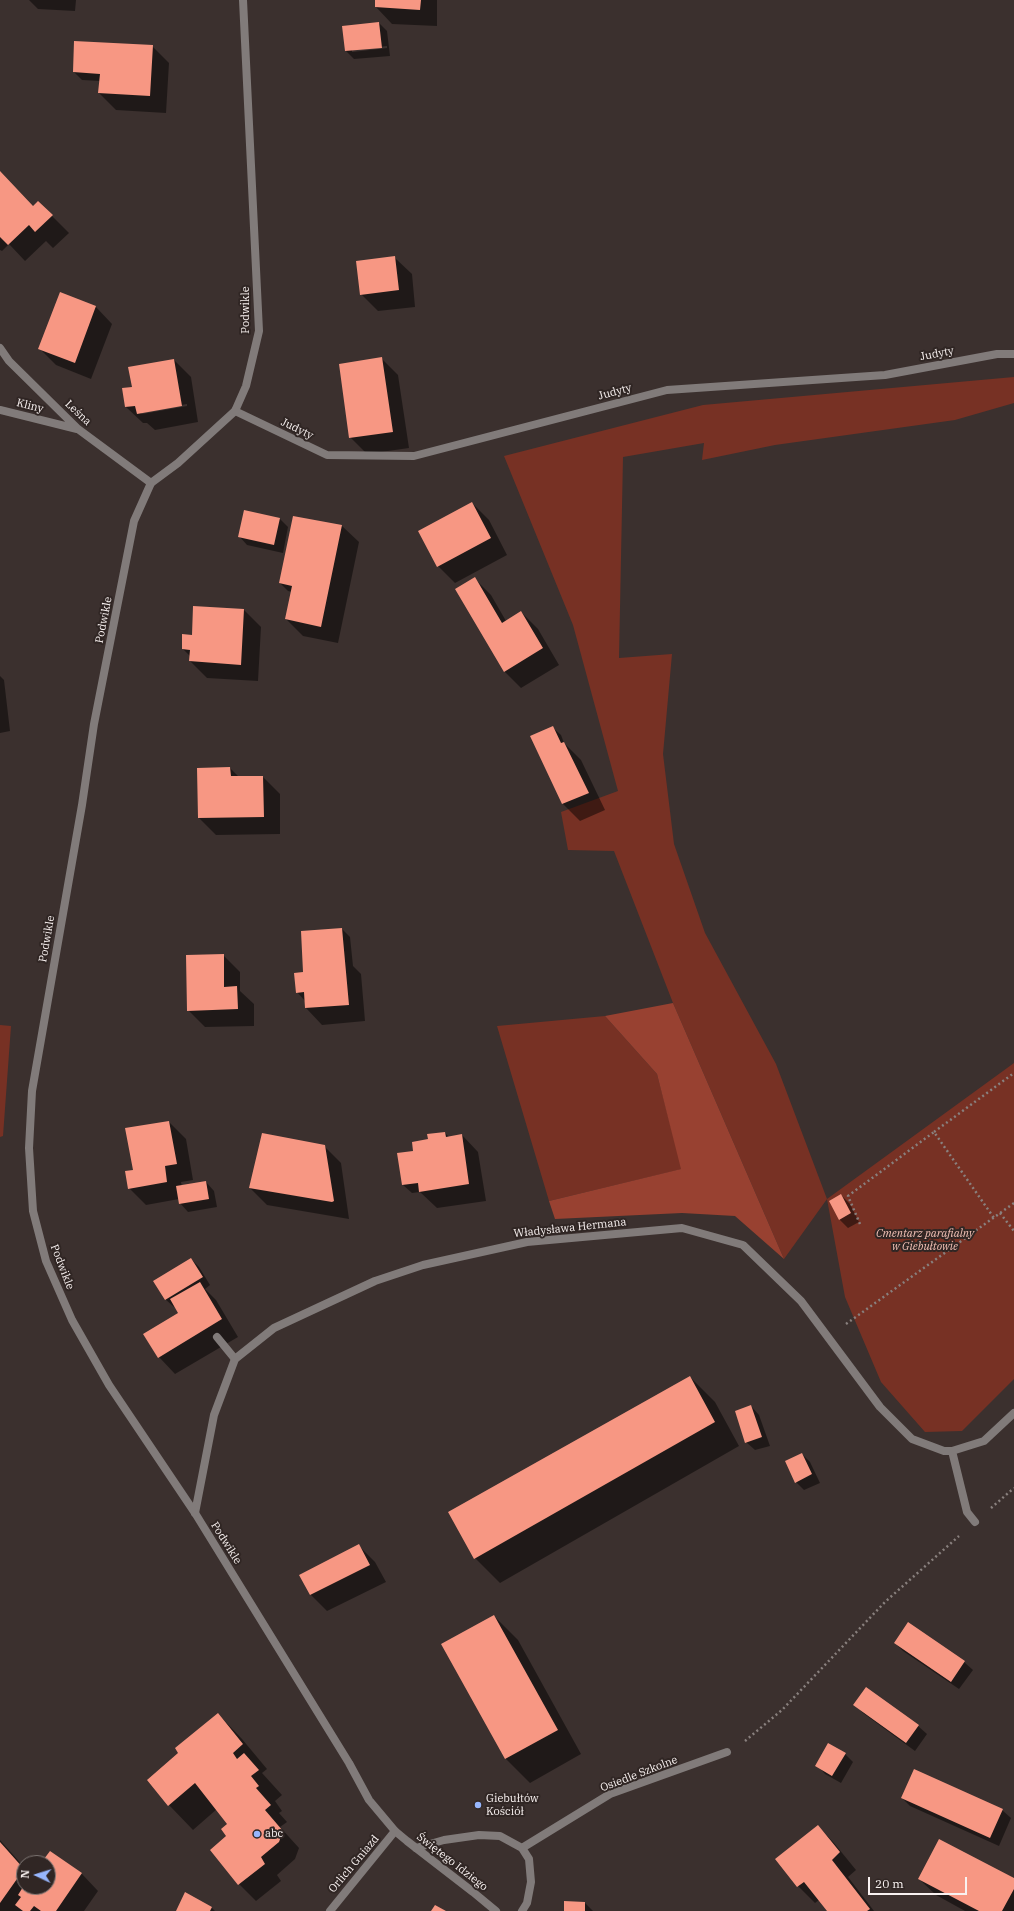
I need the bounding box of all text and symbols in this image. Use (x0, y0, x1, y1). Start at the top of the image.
street label: Podwikle (239, 286, 253, 334)
street label: Judyty (919, 344, 955, 364)
street label: Judyty (597, 381, 633, 403)
street label: Kliny (15, 396, 45, 416)
street label: Leśna (62, 398, 94, 428)
street label: Judyty (279, 416, 315, 442)
street label: Podwikle (93, 596, 115, 644)
street label: Podwikle (36, 915, 58, 963)
street label: Władysława Hermana (513, 1216, 627, 1240)
park label: Cmentarz parafialny w Giebułtowie (876, 1227, 974, 1253)
street label: Podwikle (47, 1243, 77, 1291)
street label: Podwikle (208, 1519, 244, 1567)
street label: Osiedle Szkolne (598, 1753, 680, 1795)
place label: Giebułtów Kościół (486, 1792, 539, 1818)
marker: Giebułtów Kościół (473, 1800, 483, 1810)
place label: abc (265, 1827, 283, 1841)
marker: abc (252, 1829, 262, 1839)
street label: Świętego Idziego (414, 1830, 490, 1894)
street label: Orlich Gniazd (326, 1832, 382, 1896)
north arrow (16, 1855, 56, 1895)
text: N (18, 1869, 32, 1879)
scale bar (870, 1869, 969, 1895)
text: 20 m (875, 1876, 904, 1891)

